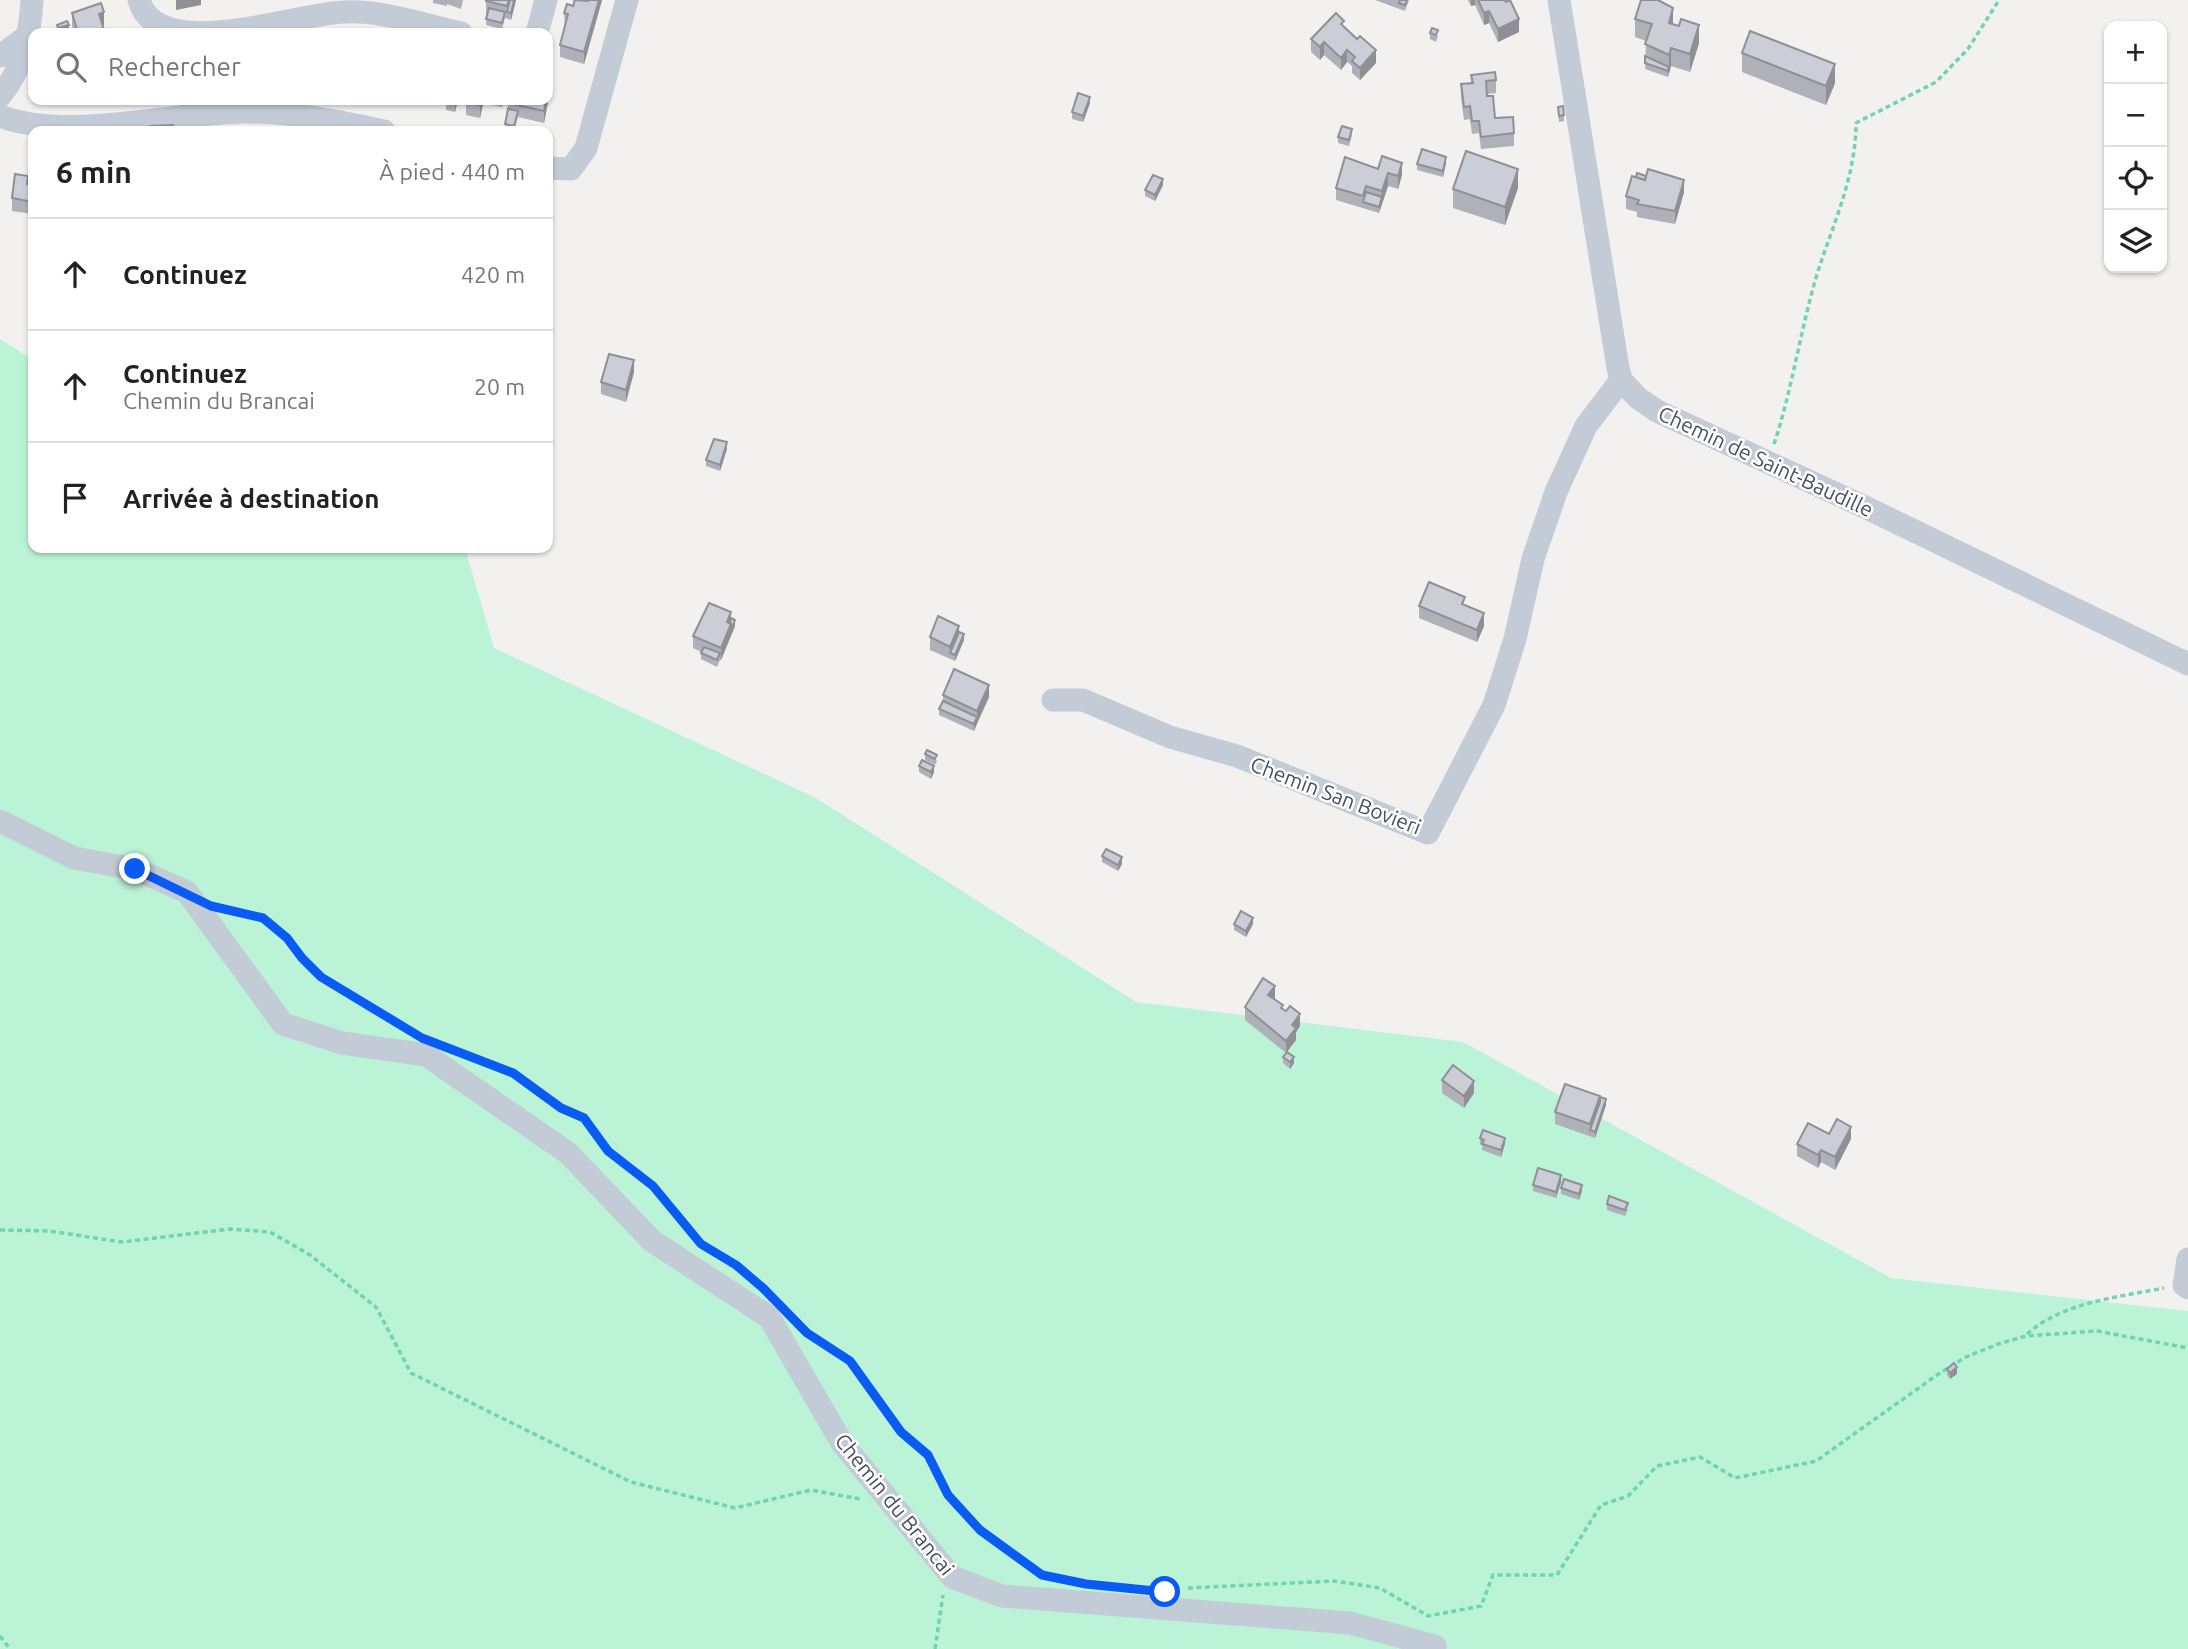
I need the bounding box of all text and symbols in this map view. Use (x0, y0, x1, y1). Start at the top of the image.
map controls (2104, 21, 2167, 273)
button: + (2104, 21, 2167, 84)
search box (28, 28, 553, 105)
icon: search (52, 48, 90, 86)
text: Rechercher (108, 52, 241, 81)
button: − (2104, 84, 2167, 147)
button: locate (2104, 147, 2167, 210)
text: 6 min (56, 155, 132, 189)
text: À pied · 440 m (379, 159, 525, 184)
button: layers (2104, 210, 2167, 273)
icon: ahead (56, 255, 94, 293)
text: Continuez (123, 260, 247, 289)
text: 420 m (461, 262, 525, 287)
text: Continuez (123, 359, 247, 388)
icon: ahead (56, 367, 94, 405)
text: 20 m (474, 374, 525, 399)
text: Chemin du Brancai (123, 388, 315, 413)
street label: Chemin de Saint-Baudille (1655, 401, 1877, 521)
icon: arrive (56, 479, 94, 517)
text: Arrivée à destination (123, 484, 379, 513)
street label: Chemin San Bovieri (1247, 751, 1425, 839)
route end (119, 853, 150, 884)
street label: Chemin du Brancai (831, 1428, 959, 1580)
route start (1149, 1576, 1180, 1607)

